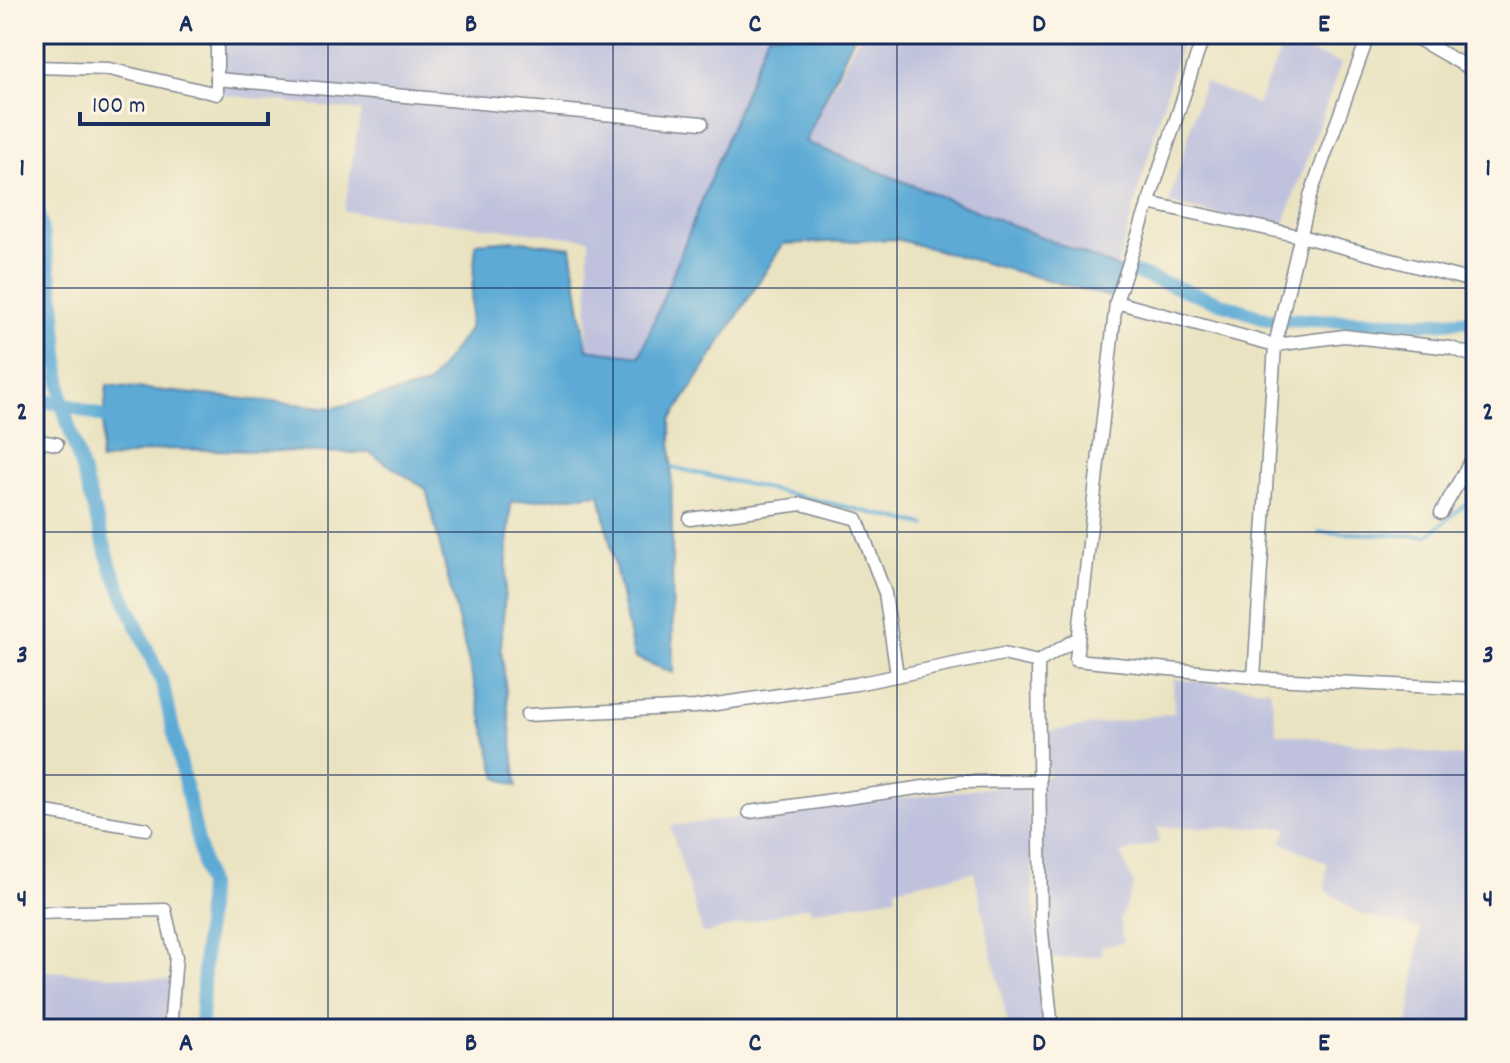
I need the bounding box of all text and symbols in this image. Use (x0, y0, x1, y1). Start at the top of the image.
text: A (179, 7, 193, 44)
text: B (465, 7, 477, 44)
text: C (749, 7, 762, 44)
text: D (1032, 7, 1046, 44)
text: E (1318, 7, 1330, 44)
scale bar (80, 76, 268, 126)
text: 100 m (92, 90, 145, 124)
text: 1 (19, 151, 25, 188)
text: 1 (1485, 151, 1491, 188)
text: 2 (16, 395, 28, 432)
text: 2 (1482, 395, 1494, 432)
text: 3 (16, 638, 28, 675)
text: 3 (1482, 638, 1494, 675)
text: 4 (17, 882, 27, 919)
text: 4 (1483, 882, 1493, 919)
text: A (179, 1026, 193, 1063)
text: B (465, 1026, 477, 1063)
text: C (749, 1026, 762, 1063)
text: D (1032, 1026, 1046, 1063)
text: E (1318, 1026, 1330, 1063)

